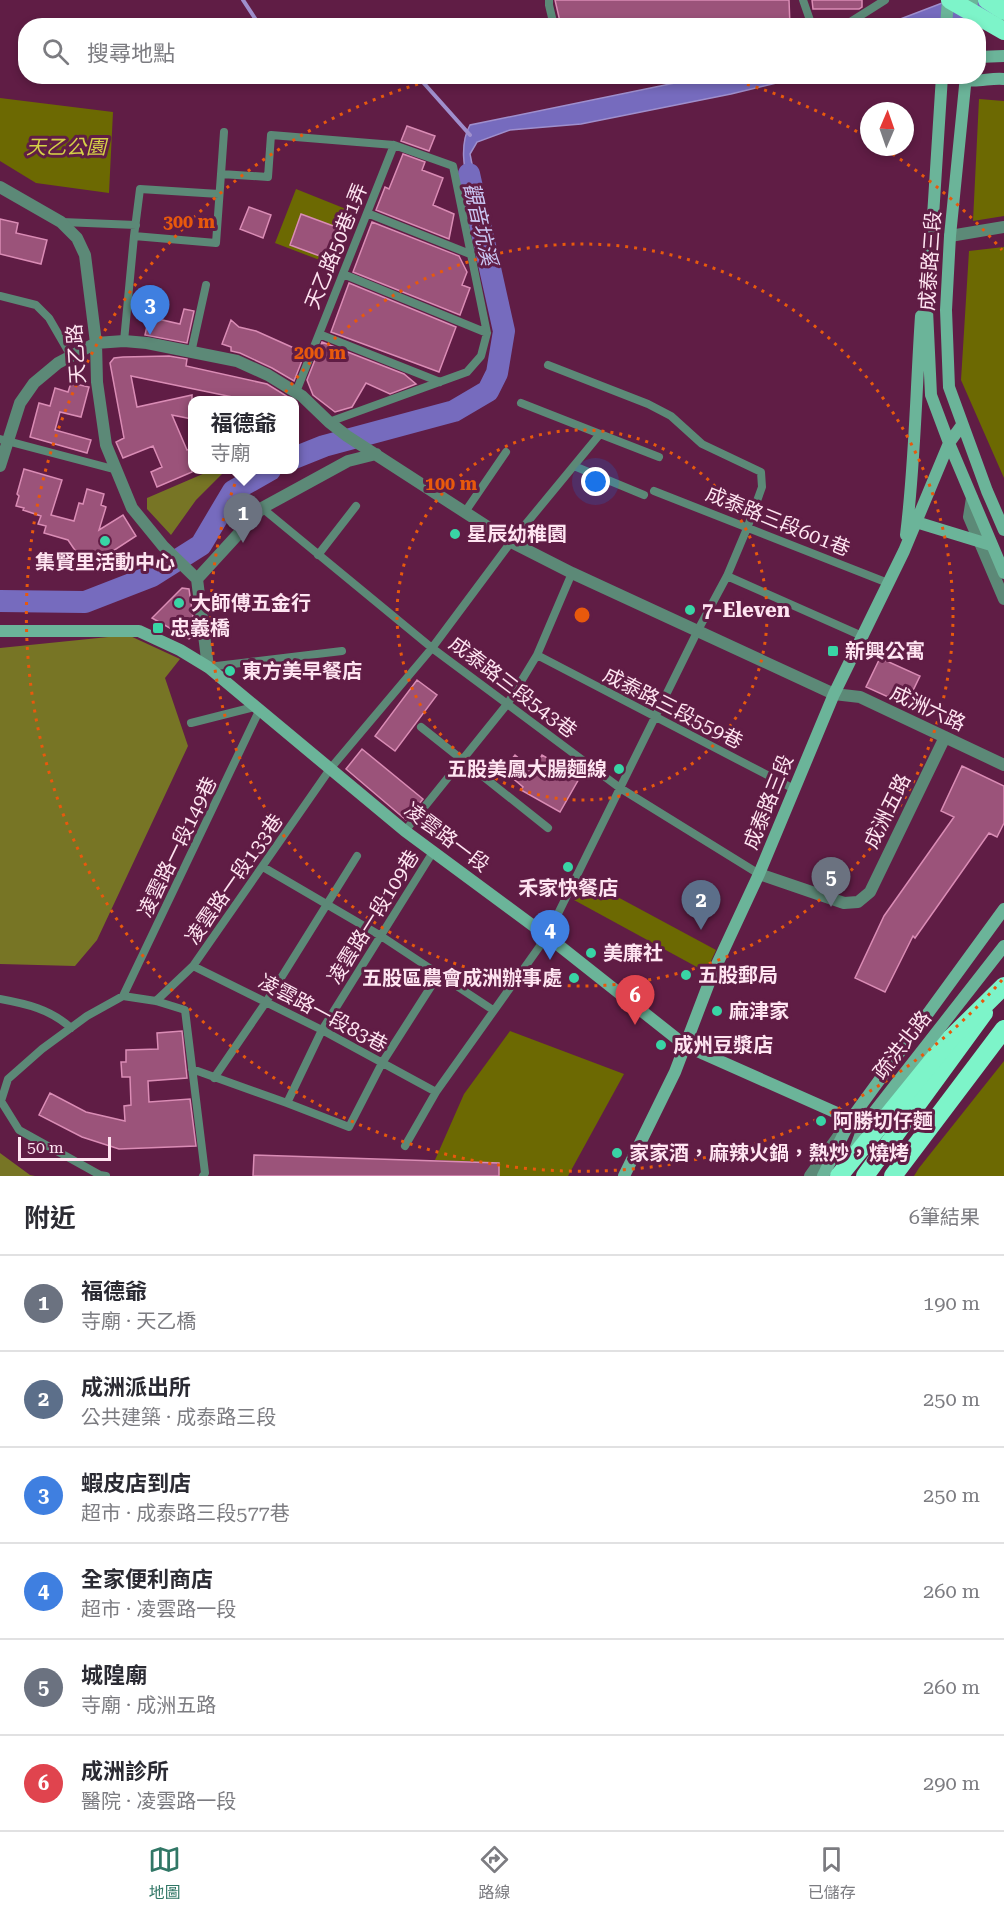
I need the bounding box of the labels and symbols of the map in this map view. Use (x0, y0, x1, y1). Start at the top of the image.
north arrow (860, 102, 914, 156)
park label: 天乙公園 (26, 135, 109, 159)
street label: 天乙路50巷1弄 (300, 180, 372, 312)
water label: 觀音坑溪 (459, 180, 502, 271)
street label: 成泰路三段 (915, 210, 945, 312)
text: 300 m (163, 211, 216, 232)
pin: 3 (130, 286, 170, 335)
street label: 天乙路 (62, 323, 90, 385)
text: 200 m (294, 342, 347, 363)
your location (581, 467, 610, 496)
text: 100 m (425, 473, 478, 494)
street label: 成泰路三段601巷 (702, 481, 854, 561)
pin: 1 (224, 494, 262, 543)
place label: 星辰幼稚園 (467, 522, 567, 546)
marker: 星辰幼稚園 (448, 527, 462, 541)
marker: 集賢里活動中心 (98, 534, 112, 548)
place label: 集賢里活動中心 (35, 550, 175, 574)
place label: 大師傅五金行 (191, 591, 311, 615)
marker: 大師傅五金行 (172, 596, 186, 610)
place label: 7-Eleven (702, 598, 791, 622)
marker: 7-Eleven (683, 603, 697, 617)
centre of rings (572, 605, 592, 625)
place label: 忠義橋 (170, 616, 230, 640)
marker: 忠義橋 (151, 621, 165, 635)
street label: 成泰路三段543巷 (444, 631, 582, 743)
place label: 新興公寓 (845, 639, 925, 663)
marker: 新興公寓 (826, 644, 840, 658)
place label: 東方美早餐店 (242, 659, 362, 683)
street label: 成泰路三段559巷 (599, 662, 747, 754)
marker: 東方美早餐店 (223, 664, 237, 678)
street label: 成洲六路 (887, 680, 969, 736)
street label: 成泰路三段 (738, 751, 798, 853)
place label: 五股美鳳大腸麵線 (447, 757, 607, 781)
marker: 五股美鳳大腸麵線 (612, 762, 626, 776)
street label: 成洲五路 (859, 770, 915, 852)
street label: 凌雲路一段149巷 (133, 773, 221, 921)
street label: 凌雲路一段 (400, 797, 494, 877)
street label: 凌雲路一段133巷 (180, 809, 288, 949)
street label: 凌雲路一段109巷 (322, 846, 424, 988)
pin: 5 (812, 858, 850, 907)
marker: 禾家快餐店 (561, 860, 575, 874)
place label: 禾家快餐店 (518, 876, 618, 900)
pin: 2 (682, 880, 720, 930)
pin: 4 (530, 910, 570, 960)
place label: 美廉社 (603, 941, 663, 965)
marker: 美廉社 (584, 946, 598, 960)
place label: 五股郵局 (698, 963, 778, 987)
place label: 五股區農會成洲辦事處 (362, 966, 562, 990)
marker: 五股郵局 (679, 968, 693, 982)
street label: 凌雲路一段83巷 (254, 969, 392, 1057)
marker: 五股區農會成洲辦事處 (567, 971, 581, 985)
pin: 6 (616, 976, 654, 1025)
place label: 麻津家 (729, 999, 789, 1023)
marker: 麻津家 (710, 1004, 724, 1018)
street label: 疏洪北路 (868, 1006, 936, 1084)
place label: 成州豆漿店 (673, 1033, 773, 1057)
marker: 成州豆漿店 (654, 1038, 668, 1052)
place label: 阿勝切仔麵 (833, 1109, 933, 1133)
marker: 阿勝切仔麵 (814, 1114, 828, 1128)
scale bar (18, 1134, 111, 1162)
place label: 家家酒，麻辣火鍋，熱炒，燒烤 (629, 1141, 909, 1165)
marker: 家家酒，麻辣火鍋，熱炒，燒烤 (610, 1146, 624, 1160)

